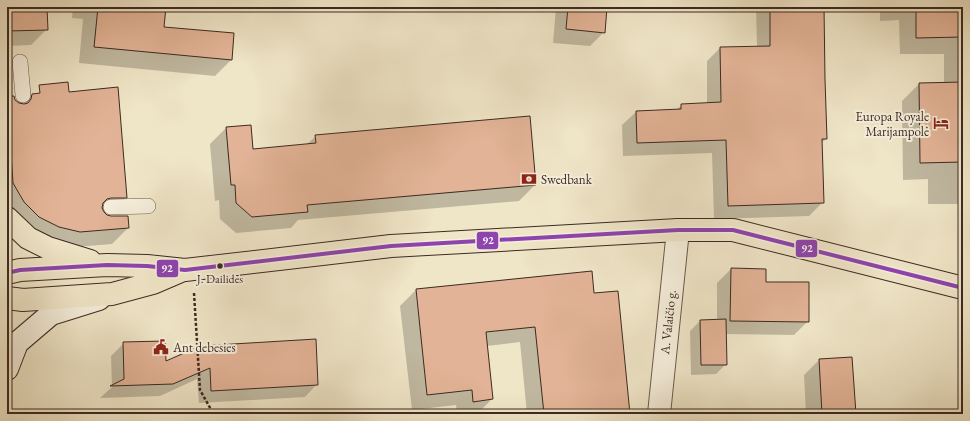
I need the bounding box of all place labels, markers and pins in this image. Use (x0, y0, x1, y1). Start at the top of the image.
place label: Europa Royale Marijampolė (856, 108, 929, 140)
hotel icon: Europa Royale Marijampolė (932, 114, 950, 132)
bank icon: Swedbank (520, 170, 538, 188)
place label: Swedbank (541, 171, 593, 188)
marker: J. Dailidės (215, 261, 225, 271)
place label: J. Dailidės (196, 271, 243, 287)
public building icon: Ant debesies (152, 338, 170, 356)
place label: Ant debesies (172, 339, 236, 356)

